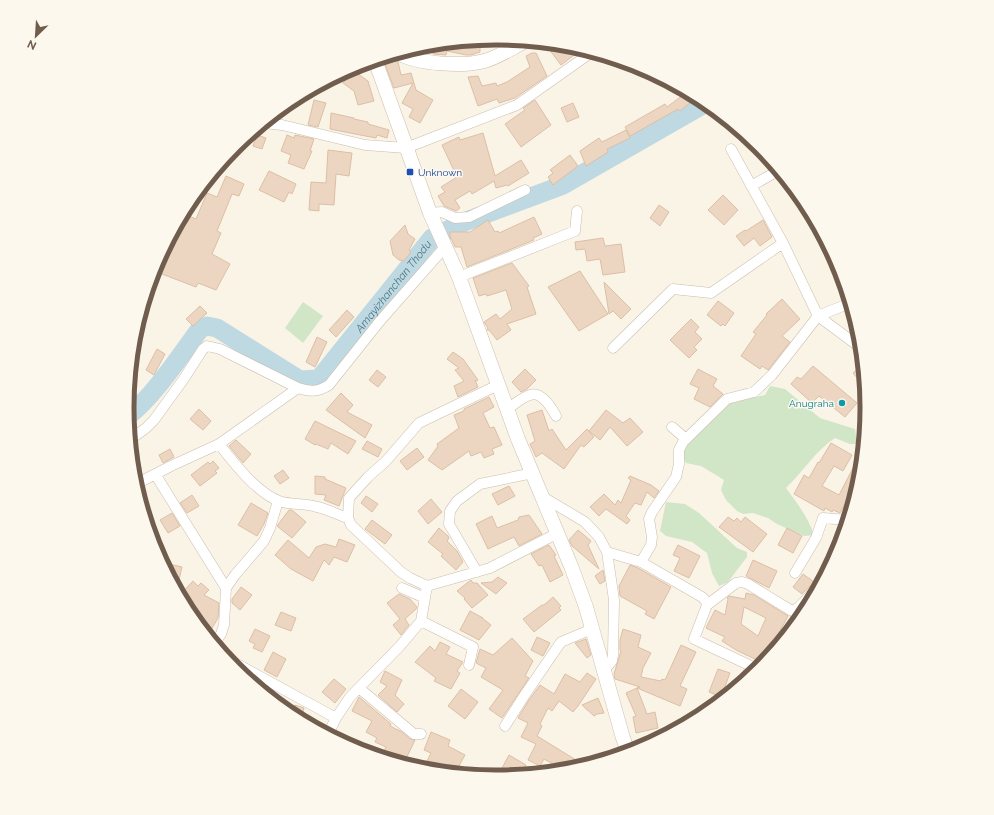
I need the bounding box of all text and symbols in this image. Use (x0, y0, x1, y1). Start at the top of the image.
north arrow (16, 16, 56, 56)
text: N (25, 37, 39, 52)
marker: Unknown (405, 167, 415, 177)
place label: Unknown (418, 167, 462, 178)
water label: Amayizhanchan Thodu (352, 238, 434, 336)
place label: Anugraha (789, 398, 834, 409)
marker: Anugraha (837, 398, 847, 408)

